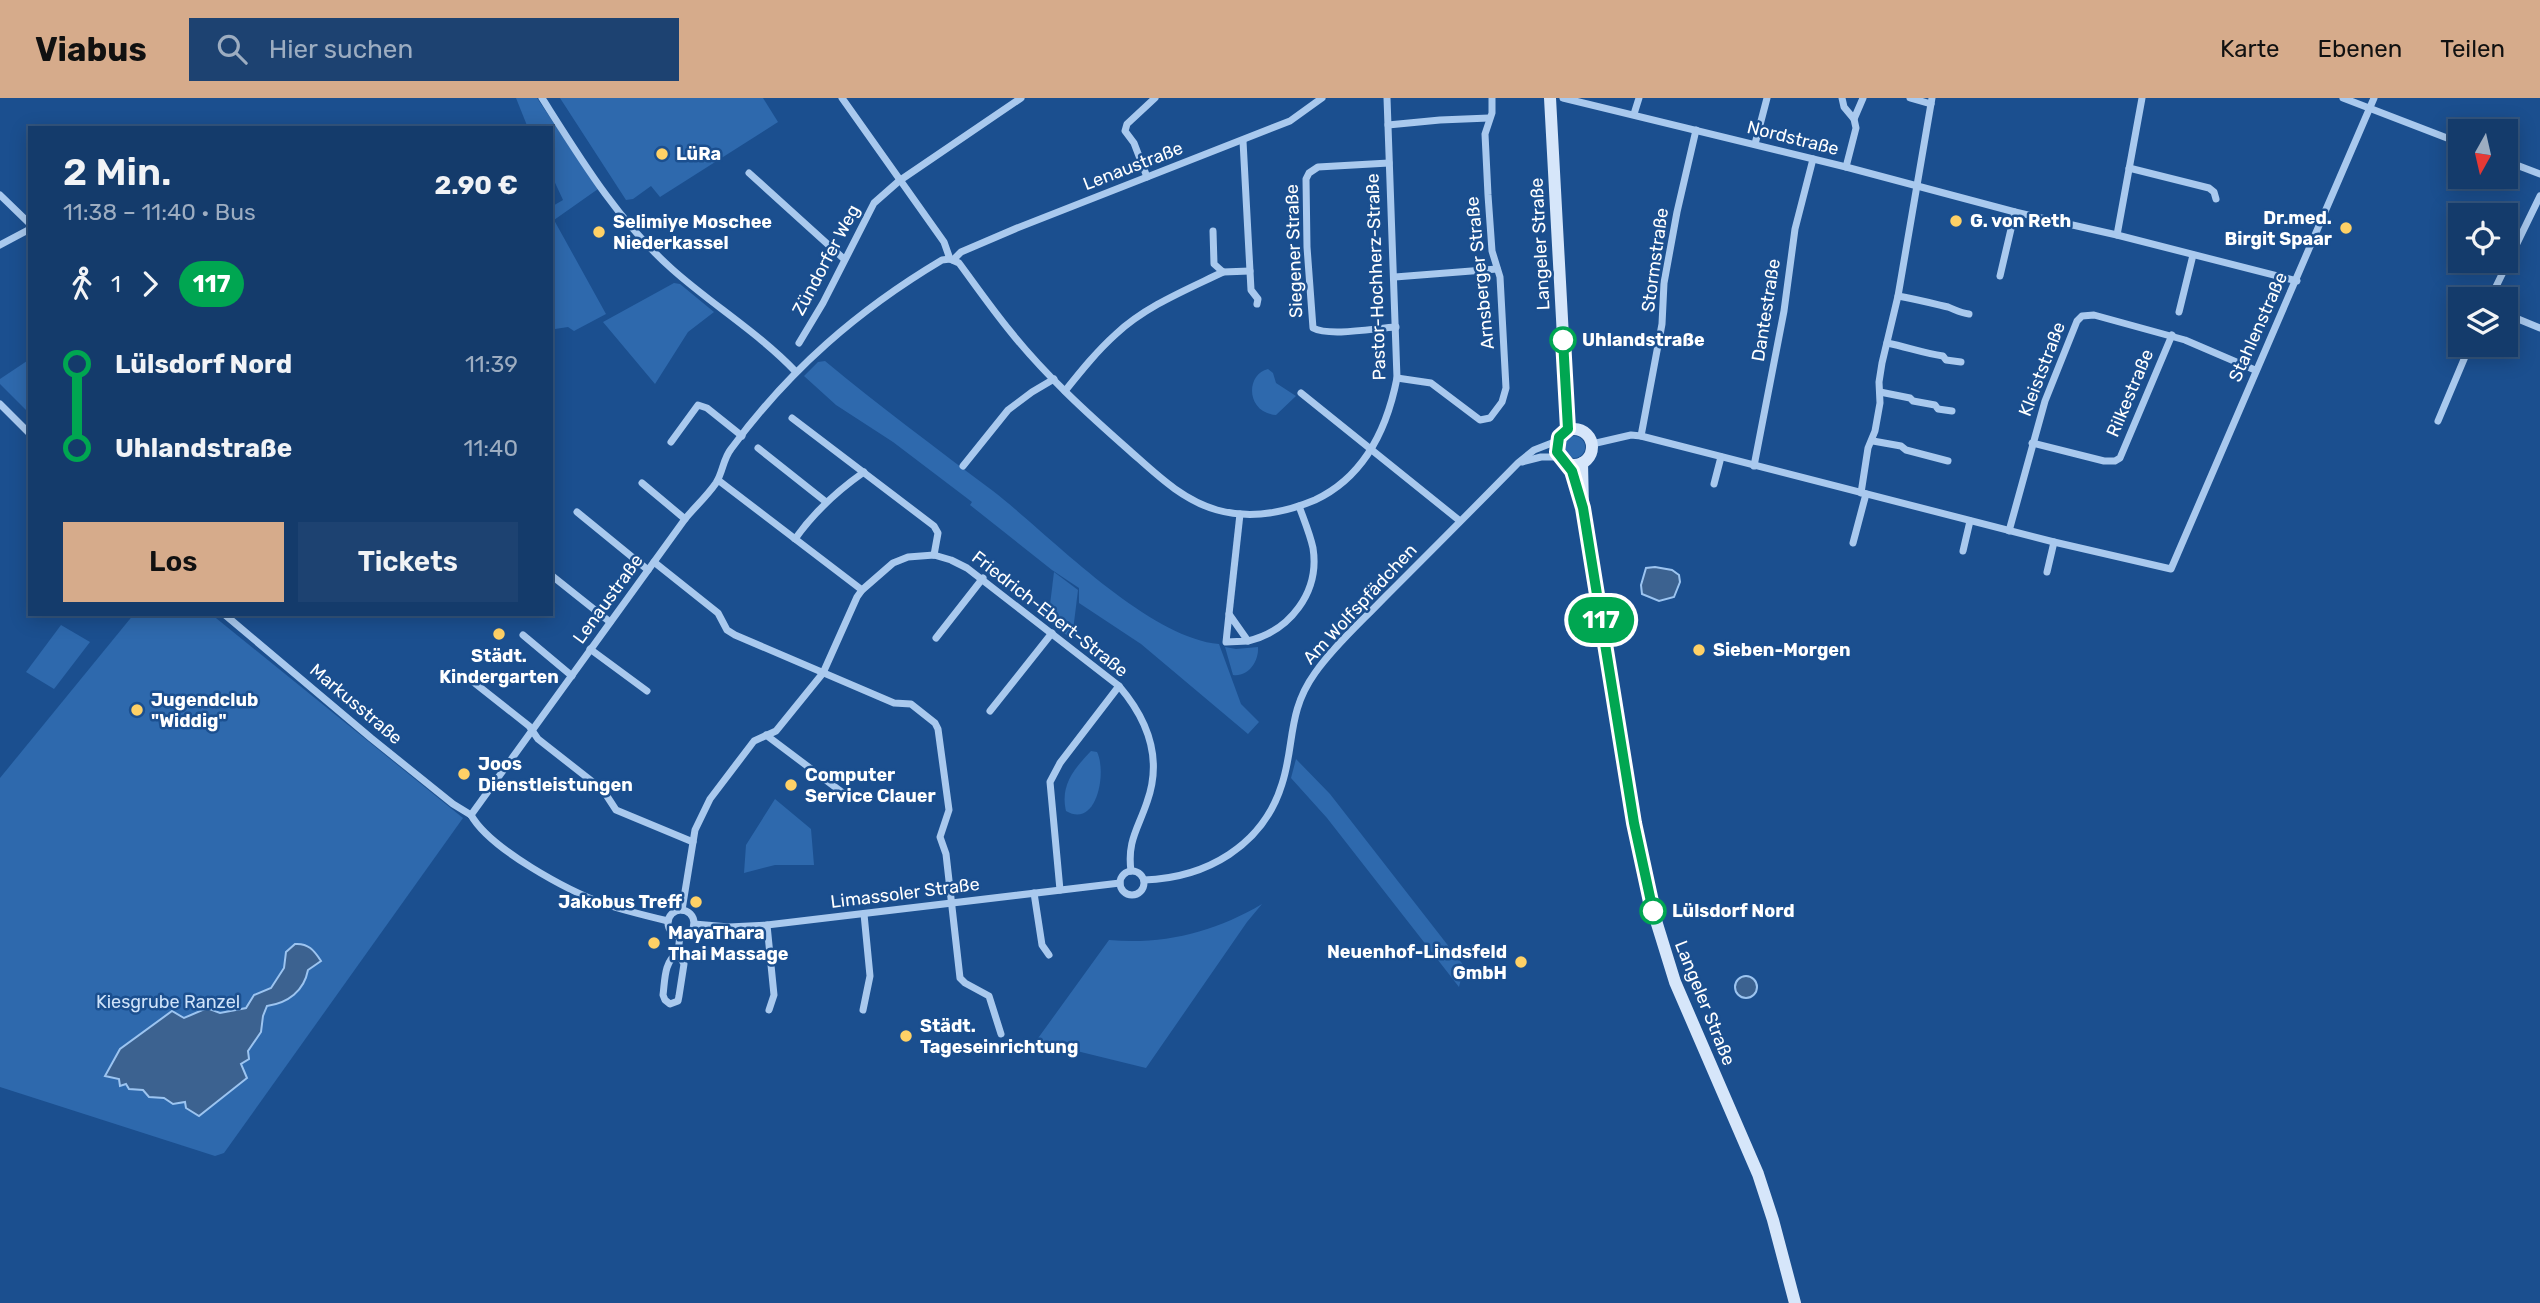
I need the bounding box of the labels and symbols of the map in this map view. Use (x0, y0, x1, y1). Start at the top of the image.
street label: Nordstraße (1745, 116, 1841, 160)
north arrow (2448, 119, 2518, 189)
street label: Lenaustraße (1080, 137, 1186, 195)
place label: LüRa (676, 143, 721, 165)
marker: LüRa (654, 146, 670, 162)
street label: Pastor-Hochherz-Straße (1361, 173, 1391, 381)
street label: Langeler Straße (1526, 177, 1554, 311)
street label: Siegener Straße (1281, 184, 1307, 318)
street label: Arnsberger Straße (1461, 195, 1499, 351)
street label: Zündorfer Weg (788, 201, 864, 319)
street label: Stormstraße (1637, 207, 1673, 313)
place label: Dr.med. Birgit Spaar (2225, 207, 2332, 250)
place label: G. von Reth (1970, 210, 2071, 232)
place label: Selimiye Moschee Niederkassel (613, 211, 772, 254)
marker: G. von Reth (1948, 213, 1964, 229)
marker: Dr.med. Birgit Spaar (2338, 220, 2354, 236)
marker: Selimiye Moschee Niederkassel (591, 224, 607, 240)
street label: Dantestraße (1747, 257, 1785, 363)
street label: Stahlenstraße (2224, 269, 2292, 385)
street label: Kleiststraße (2014, 319, 2070, 419)
marker: Uhlandstraße (1550, 327, 1576, 353)
place label: Uhlandstraße (1582, 329, 1705, 351)
street label: Rilkestraße (2102, 346, 2158, 440)
street label: Am Wolfspfädchen (1298, 539, 1422, 669)
street label: Friedrich-Ebert-Straße (967, 546, 1133, 682)
street label: Lenaustraße (568, 550, 648, 648)
line badge: 117 (1561, 597, 1641, 643)
marker: Städt. Kindergarten (491, 626, 507, 642)
place label: Sieben-Morgen (1713, 639, 1851, 661)
marker: Sieben-Morgen (1691, 642, 1707, 658)
place label: Städt. Kindergarten (439, 645, 559, 688)
street label: Markusstraße (305, 659, 407, 749)
place label: Jugendclub "Widdig" (151, 689, 258, 732)
marker: Jugendclub "Widdig" (129, 702, 145, 718)
place label: Joos Dienstleistungen (478, 753, 633, 796)
place label: Computer Service Clauer (805, 764, 936, 807)
marker: Joos Dienstleistungen (456, 766, 472, 782)
marker: Computer Service Clauer (783, 777, 799, 793)
street label: Limassoler Straße (829, 873, 981, 913)
place label: Jakobus Treff (558, 891, 682, 913)
marker: Jakobus Treff (688, 894, 704, 910)
marker: Lülsdorf Nord (1640, 898, 1666, 924)
place label: Lülsdorf Nord (1672, 900, 1795, 922)
place label: MayaThara Thai Massage (668, 922, 789, 965)
marker: MayaThara Thai Massage (646, 935, 662, 951)
street label: Langeler Straße (1670, 937, 1740, 1069)
place label: Neuenhof-Lindsfeld GmbH (1327, 941, 1507, 984)
marker: Neuenhof-Lindsfeld GmbH (1513, 954, 1529, 970)
park label: Kiesgrube Ranzel (96, 991, 240, 1013)
place label: Städt. Tageseinrichtung (920, 1015, 1078, 1058)
marker: Städt. Tageseinrichtung (898, 1028, 914, 1044)

